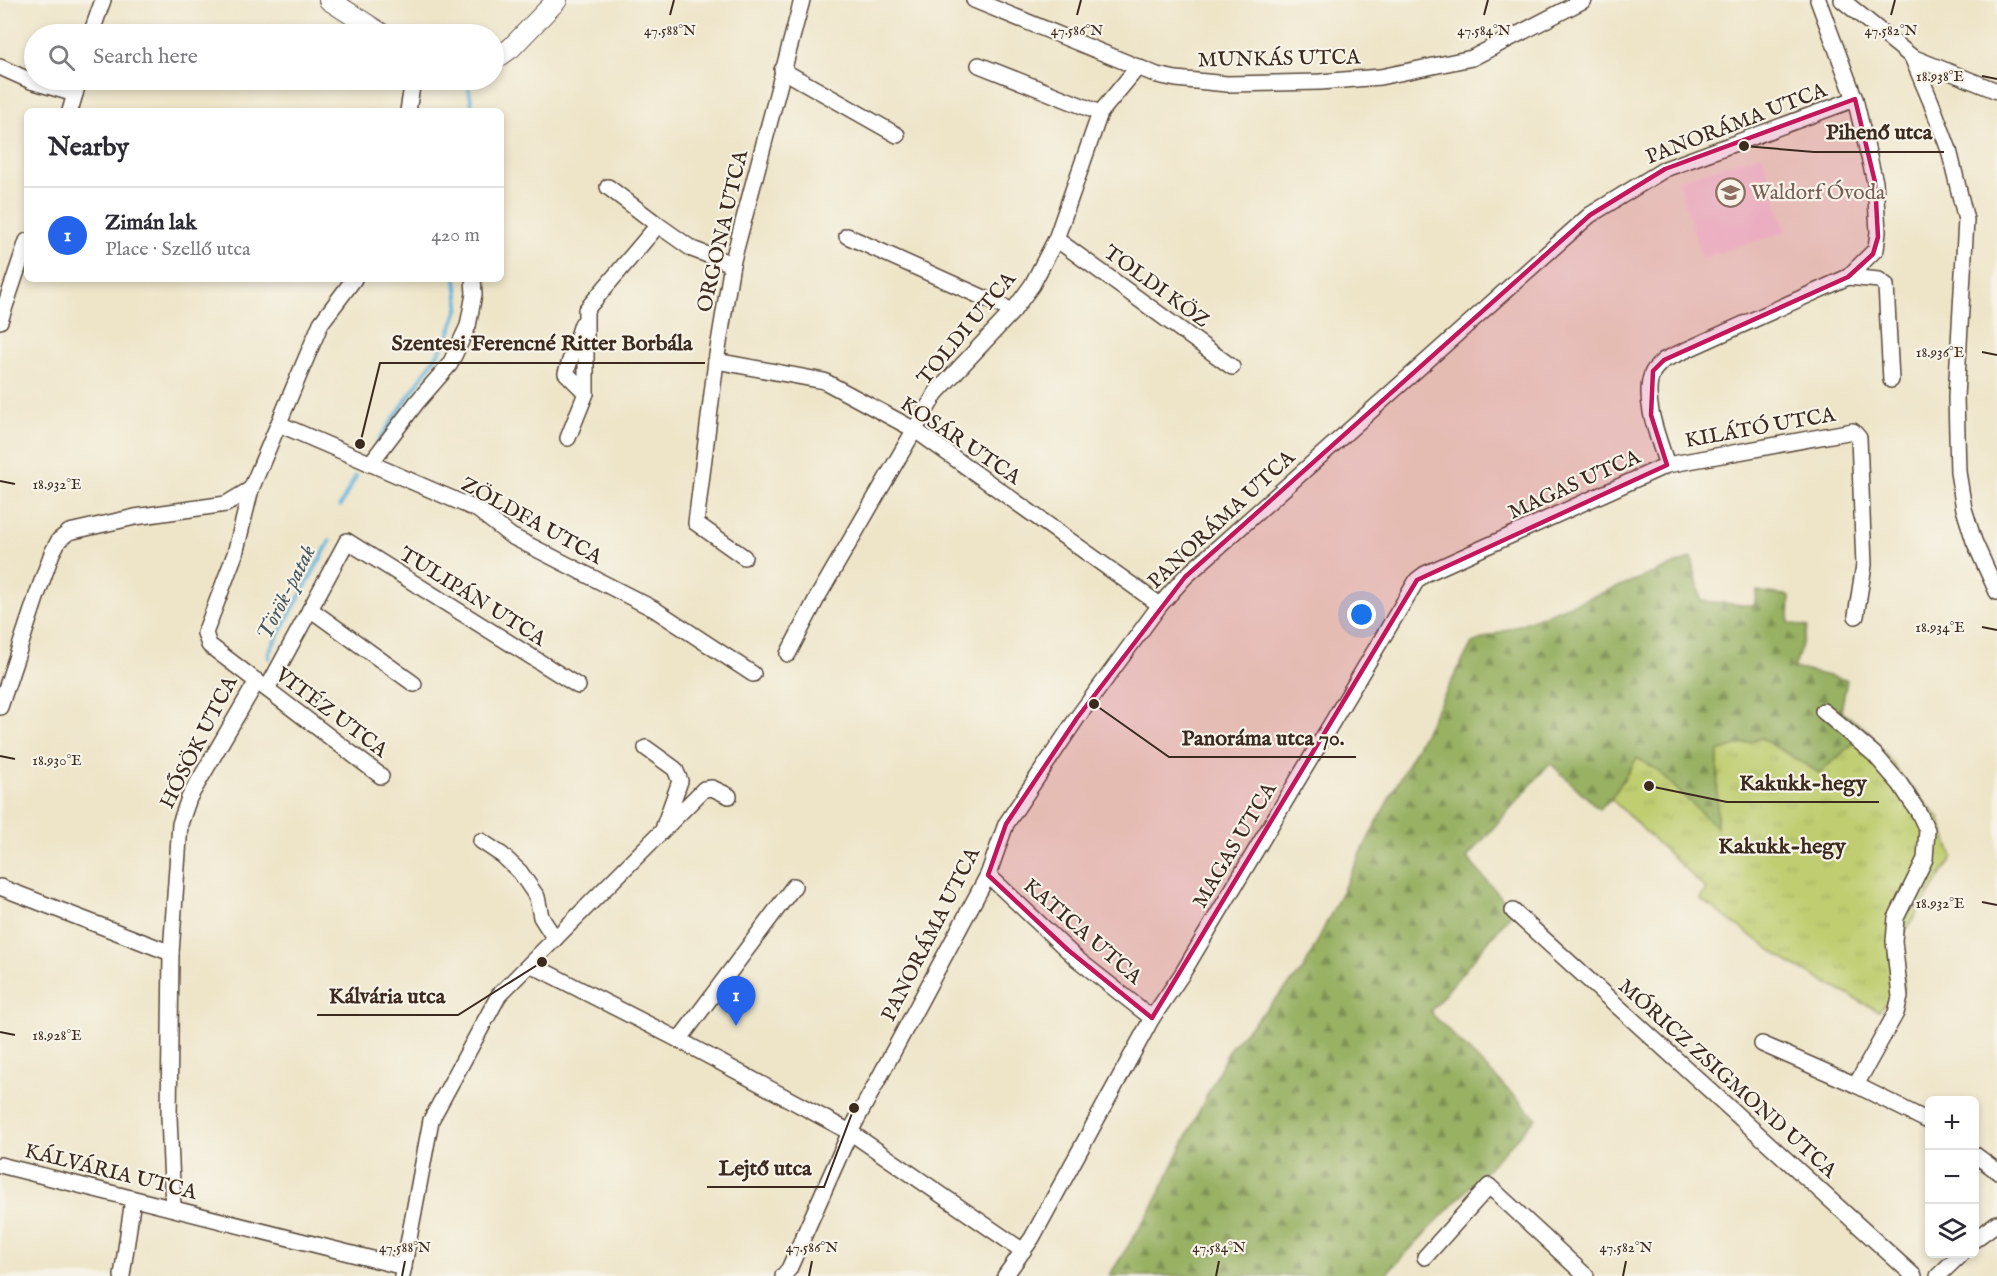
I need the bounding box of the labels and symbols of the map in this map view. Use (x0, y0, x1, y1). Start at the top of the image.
text: 47.588°N (644, 21, 696, 40)
text: 47.586°N (1051, 21, 1103, 40)
text: 47.584°N (1457, 21, 1511, 40)
text: 47.582°N (1864, 21, 1918, 40)
street label: MUNKÁS UTCA (1197, 44, 1361, 74)
text: 18.938°E (1916, 67, 1964, 86)
street label: PANORÁMA UTCA (1642, 76, 1832, 171)
callout: Pihenő utca (1814, 112, 1944, 152)
text: Pihenő utca (1826, 119, 1933, 147)
street label: ORGONA UTCA (692, 147, 755, 315)
school or university icon: Waldorf Óvoda (1714, 176, 1746, 208)
place label: Waldorf Óvoda (1751, 179, 1886, 207)
street label: TOLDI KÖZ (1098, 240, 1215, 335)
street label: TOLDI UTCA (912, 266, 1023, 391)
callout: Szentesi Ferencné Ritter Borbála (380, 323, 705, 363)
text: Szentesi Ferencné Ritter Borbála (392, 330, 693, 358)
text: 18.936°E (1916, 343, 1964, 362)
street label: KOSÁR UTCA (895, 390, 1027, 492)
street label: KILÁTÓ UTCA (1683, 401, 1838, 455)
street label: PANORÁMA UTCA (1142, 444, 1302, 595)
street label: MAGAS UTCA (1504, 444, 1646, 527)
street label: ZÖLDFA UTCA (456, 471, 607, 572)
text: 18.932°E (32, 475, 82, 494)
water label: Török-patak (251, 540, 323, 645)
street label: TULIPÁN UTCA (394, 540, 552, 654)
your location (1347, 600, 1376, 629)
text: 18.934°E (1915, 618, 1965, 637)
street label: VITÉZ UTCA (269, 661, 394, 765)
street label: HŐSÖK UTCA (153, 671, 245, 814)
callout: Panoráma utca 70. (1169, 717, 1356, 757)
text: Panoráma utca 70. (1181, 725, 1345, 753)
text: 18.930°E (32, 751, 82, 770)
callout: Kakukk-hegy (1727, 762, 1879, 802)
text: Kakukk-hegy (1739, 770, 1868, 798)
street label: MAGAS UTCA (1187, 777, 1284, 914)
district label: Kakukk-hegy (1718, 833, 1847, 861)
street label: PANORÁMA UTCA (875, 842, 987, 1026)
street label: KATICA UTCA (1017, 873, 1148, 992)
text: 18.932°E (1915, 894, 1965, 913)
street label: MÓRICZ ZSIGMOND UTCA (1612, 973, 1843, 1185)
callout: Kálvária utca (317, 975, 458, 1015)
pin: 1 (716, 976, 756, 1026)
text: Kálvária utca (329, 983, 446, 1011)
text: 18.928°E (32, 1026, 82, 1045)
street label: KÁLVÁRIA UTCA (22, 1137, 201, 1207)
callout: Lejtő utca (707, 1147, 824, 1187)
text: Lejtő utca (718, 1155, 812, 1183)
text: 47.588°N (379, 1238, 431, 1257)
text: 47.586°N (786, 1238, 838, 1257)
text: 47.584°N (1192, 1238, 1246, 1257)
text: 47.582°N (1599, 1238, 1653, 1257)

